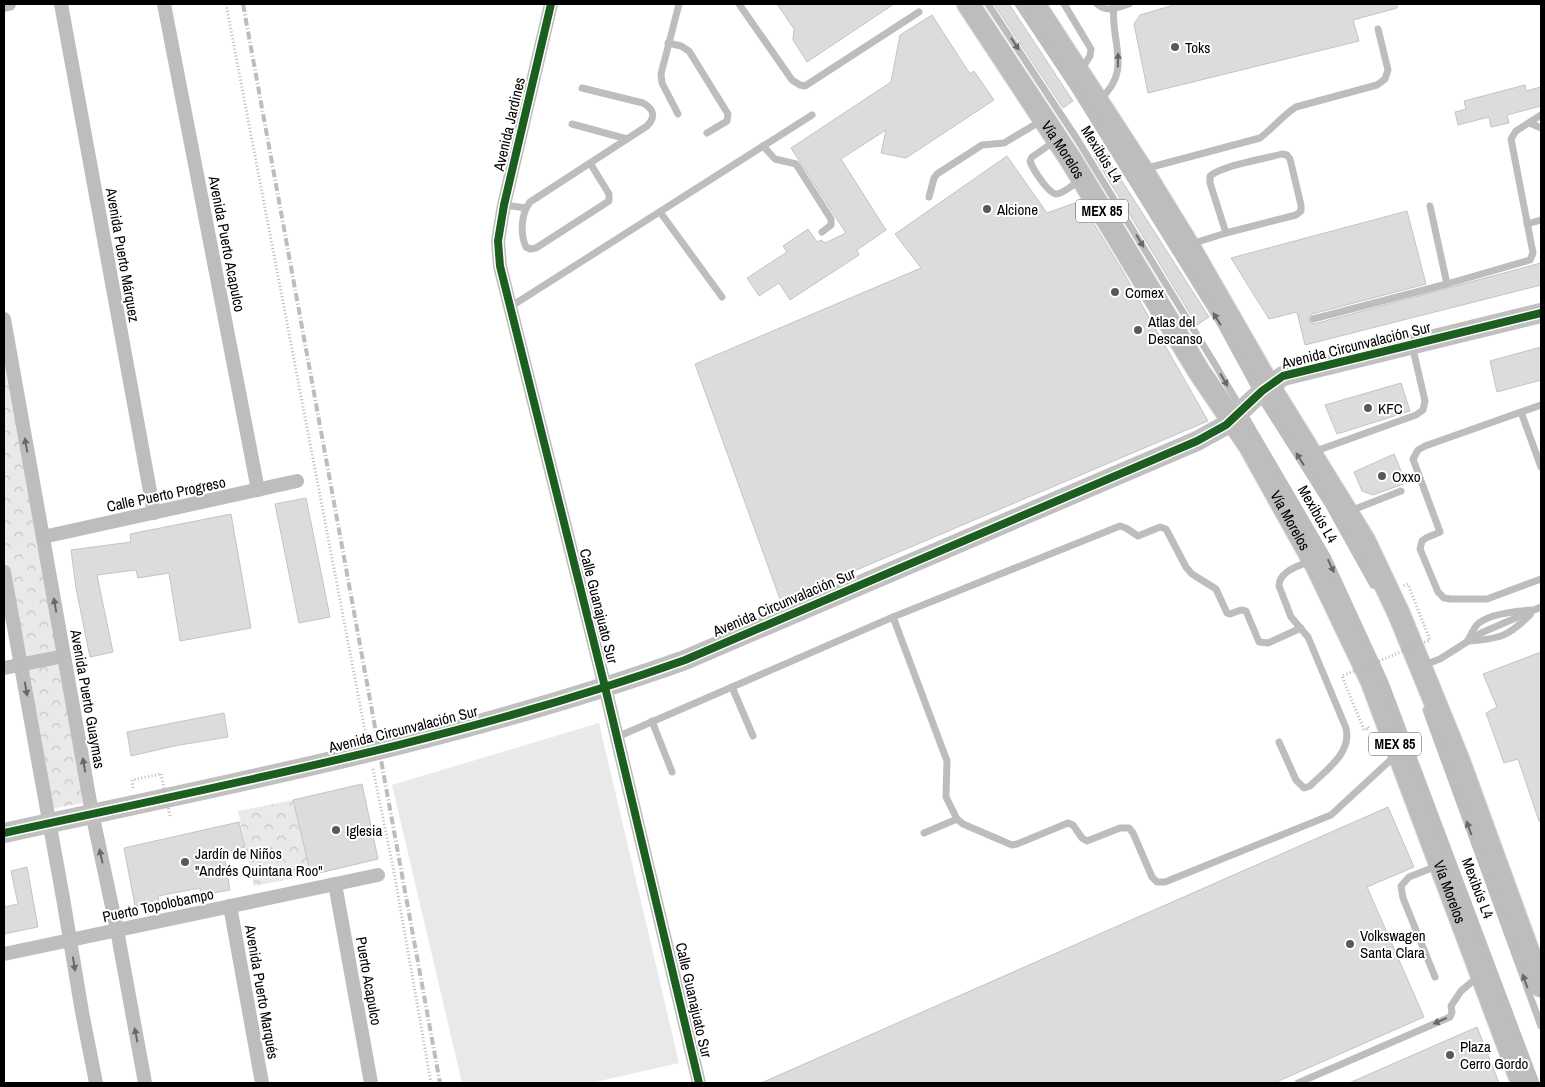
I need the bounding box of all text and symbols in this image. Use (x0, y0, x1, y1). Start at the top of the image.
place label: Toks (1185, 37, 1210, 58)
one-way arrow (1010, 38, 1020, 51)
marker: Toks (1169, 41, 1181, 53)
one-way arrow (1114, 51, 1122, 67)
street label: Avenida Jardines (488, 75, 530, 174)
street label: Vía Morelos (1037, 116, 1090, 182)
street label: Mexibús L4 (1076, 121, 1128, 187)
street label: Avenida Puerto Acapulco (203, 173, 250, 314)
street label: Avenida Puerto Márquez (101, 185, 145, 324)
place label: Alcione (996, 199, 1038, 220)
road number: MEX 85 (1076, 200, 1128, 222)
marker: Alcione (981, 203, 993, 215)
one-way arrow (1135, 234, 1144, 247)
place label: Comex (1125, 282, 1165, 303)
marker: Comex (1109, 286, 1121, 298)
place label: Atlas del Descanso (1147, 311, 1203, 349)
one-way arrow (1213, 312, 1222, 325)
street label: Avenida Circunvalación Sur (1278, 316, 1433, 374)
marker: Atlas del Descanso (1132, 324, 1144, 336)
one-way arrow (1219, 373, 1228, 386)
place label: KFC (1378, 398, 1403, 419)
marker: KFC (1362, 402, 1374, 414)
one-way arrow (22, 437, 30, 453)
one-way arrow (1295, 452, 1304, 465)
place label: Oxxo (1392, 466, 1421, 487)
marker: Oxxo (1376, 470, 1388, 482)
street label: Calle Puerto Progreso (105, 471, 228, 517)
street label: Mexibús L4 (1293, 481, 1343, 547)
street label: Vía Morelos (1266, 486, 1316, 554)
street label: Calle Guanajuato Sur (575, 546, 623, 666)
one-way arrow (1328, 559, 1336, 573)
street label: Avenida Circunvalación Sur (709, 562, 858, 642)
one-way arrow (51, 598, 59, 613)
street label: Avenida Puerto Guaymas (65, 627, 111, 770)
one-way arrow (22, 681, 30, 697)
street label: Avenida Circunvalación Sur (325, 700, 480, 758)
road number: MEX 85 (1369, 732, 1421, 756)
one-way arrow (79, 757, 87, 773)
place label: Iglesia (346, 820, 382, 841)
one-way arrow (1465, 820, 1473, 835)
marker: Iglesia (330, 824, 342, 836)
place label: Jardín de Niños "Andrés Quintana Roo" (195, 843, 323, 881)
one-way arrow (97, 848, 105, 863)
street label: Mexibús L4 (1457, 855, 1499, 922)
marker: Jardín de Niños "Andrés Quintana Roo" (179, 856, 191, 868)
street label: Vía Morelos (1429, 857, 1472, 926)
street label: Puerto Topolobampo (100, 883, 216, 927)
street label: Avenida Puerto Marqués (240, 922, 284, 1061)
place label: Volkswagen Santa Clara (1360, 925, 1426, 963)
street label: Puerto Acapulco (351, 935, 387, 1027)
marker: Volkswagen Santa Clara (1344, 938, 1356, 950)
street label: Calle Guanajuato Sur (671, 940, 717, 1060)
one-way arrow (70, 956, 78, 972)
one-way arrow (1521, 973, 1528, 988)
one-way arrow (1433, 1017, 1447, 1025)
one-way arrow (132, 1027, 140, 1043)
place label: Plaza Cerro Gordo (1460, 1036, 1529, 1074)
marker: Plaza Cerro Gordo (1444, 1049, 1456, 1061)

